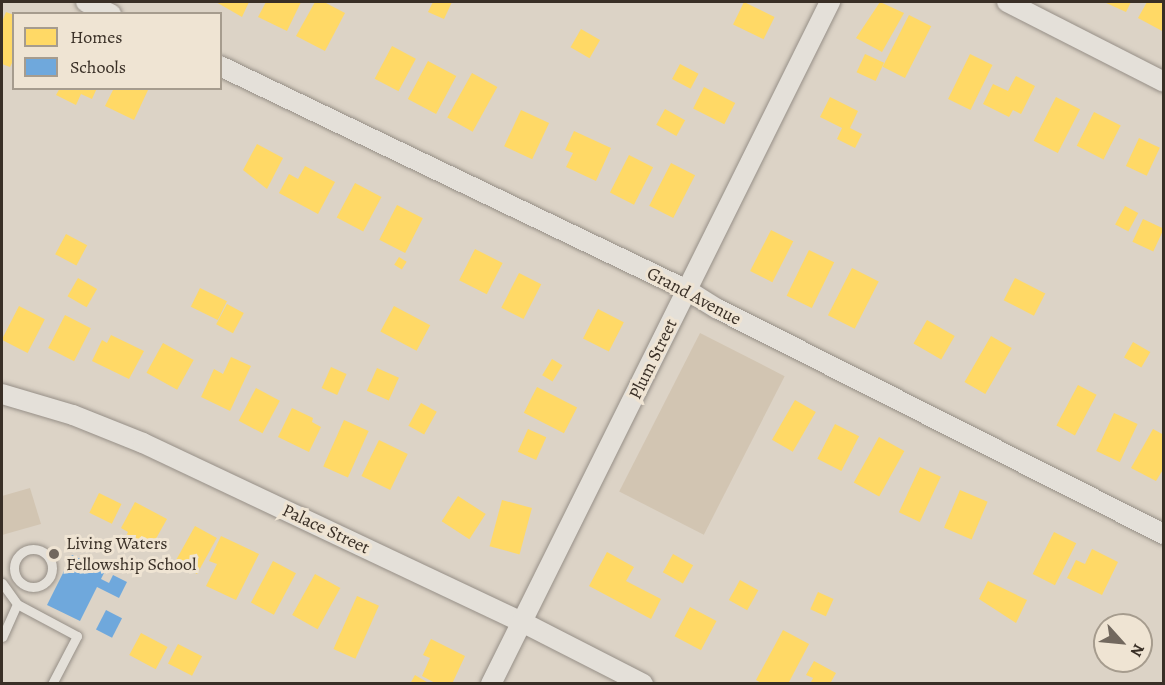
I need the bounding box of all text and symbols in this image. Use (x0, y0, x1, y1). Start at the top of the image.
legend (12, 12, 222, 90)
text: Homes (70, 25, 122, 49)
text: Schools (70, 55, 126, 79)
street label: Grand Avenue (643, 262, 745, 330)
street label: Plum Street (624, 315, 682, 403)
street label: Palace Street (279, 499, 373, 559)
place label: Living Waters Fellowship School (66, 533, 196, 576)
marker: Living Waters Fellowship School (47, 547, 61, 561)
north arrow (1093, 613, 1153, 673)
text: N (1125, 640, 1150, 660)

